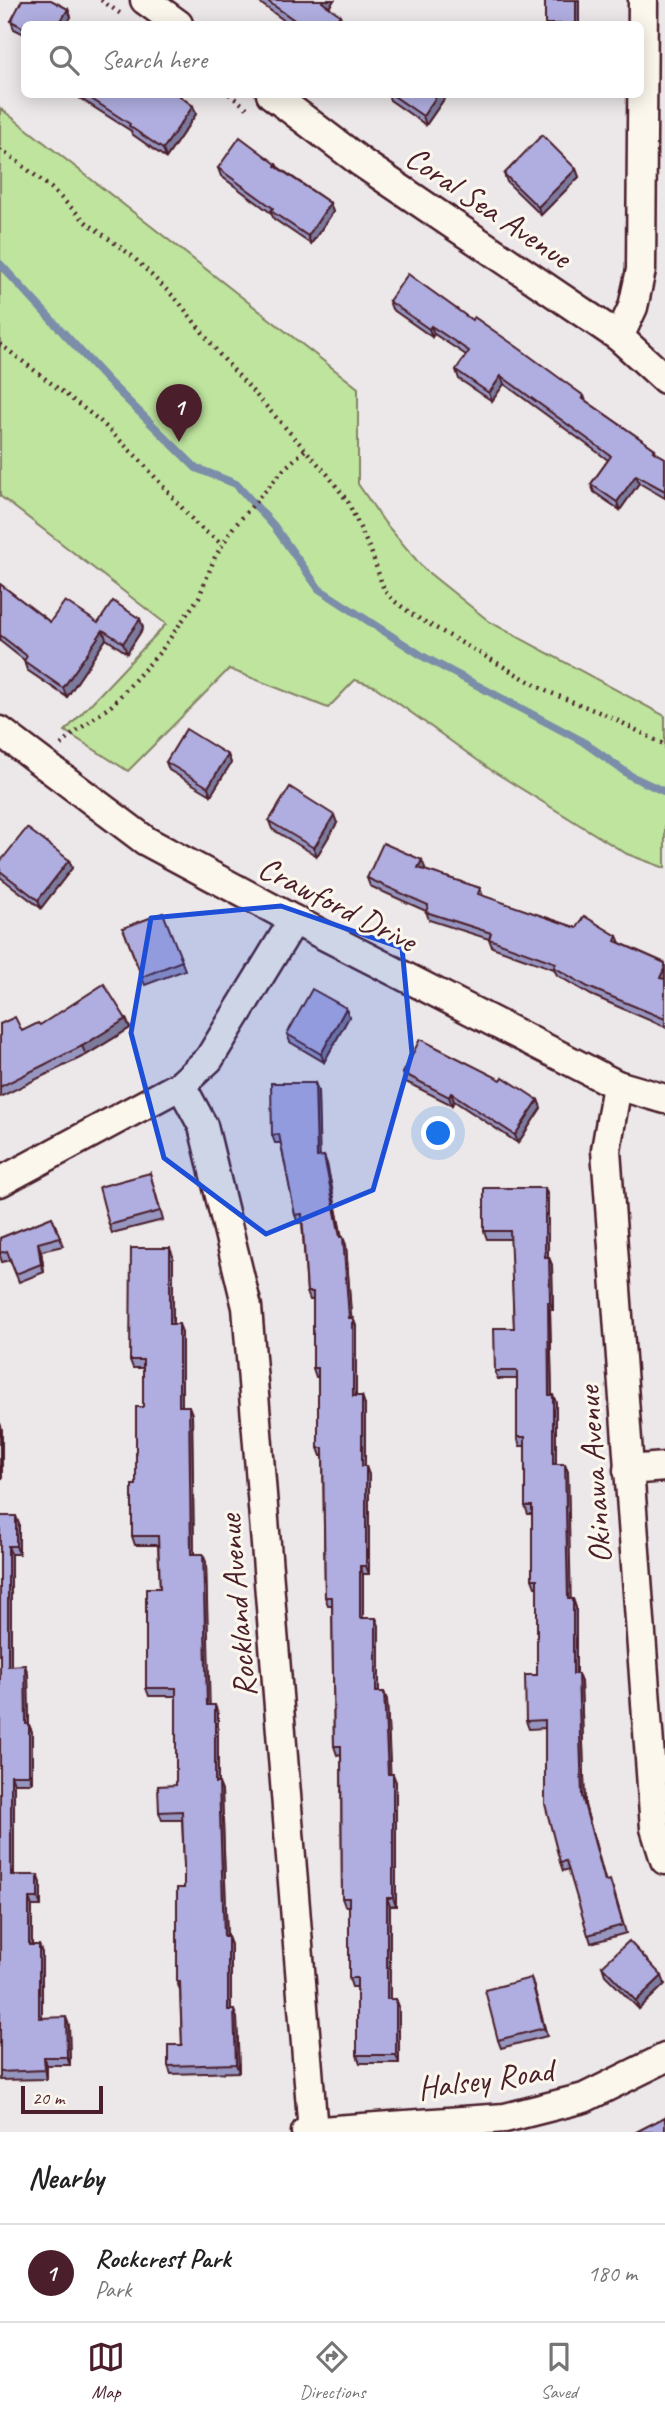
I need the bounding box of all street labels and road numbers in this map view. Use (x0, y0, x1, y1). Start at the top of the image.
street label: Coral Sea Avenue (398, 136, 581, 279)
street label: Crawford Drive (252, 846, 426, 963)
street label: Okinawa Avenue (567, 1383, 621, 1565)
street label: Rockland Avenue (208, 1511, 266, 1699)
street label: Halsey Road (415, 2048, 560, 2109)

